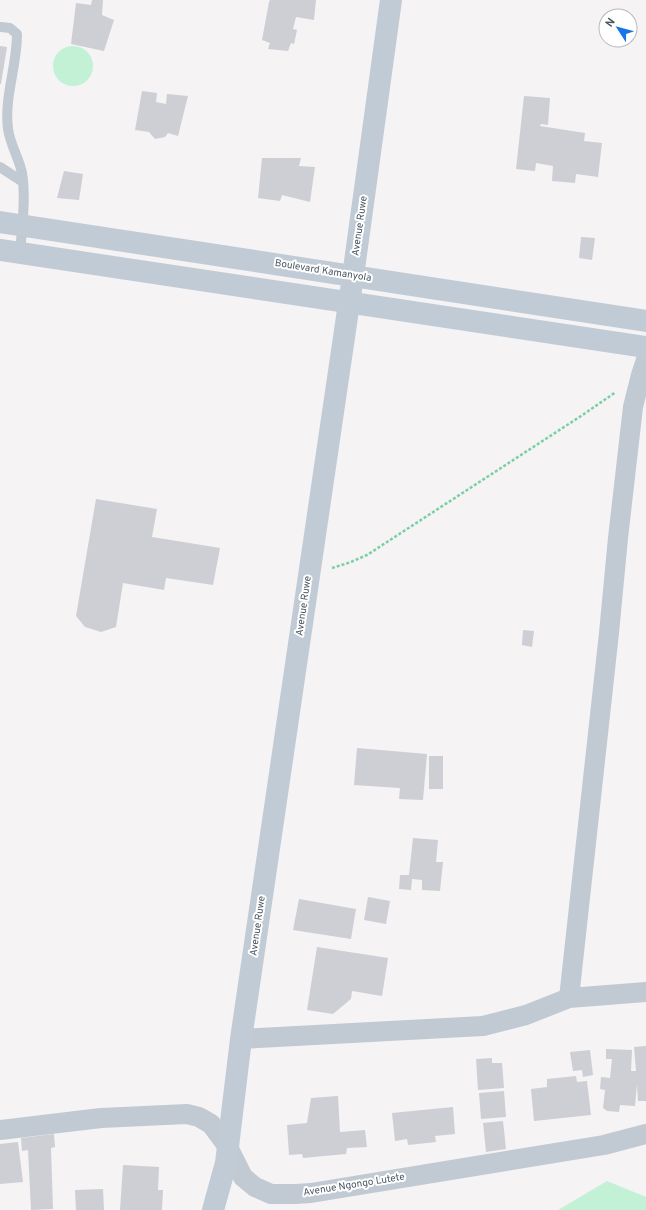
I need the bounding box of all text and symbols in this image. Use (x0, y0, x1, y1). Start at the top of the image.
north arrow (598, 8, 638, 48)
text: N (603, 15, 619, 30)
street label: Avenue Ruwe (349, 195, 371, 257)
street label: Boulevard Kamanyola (274, 257, 372, 285)
street label: Avenue Ruwe (293, 575, 315, 637)
street label: Avenue Ruwe (247, 895, 269, 957)
street label: Avenue Ngongo Lutete (302, 1171, 406, 1199)

